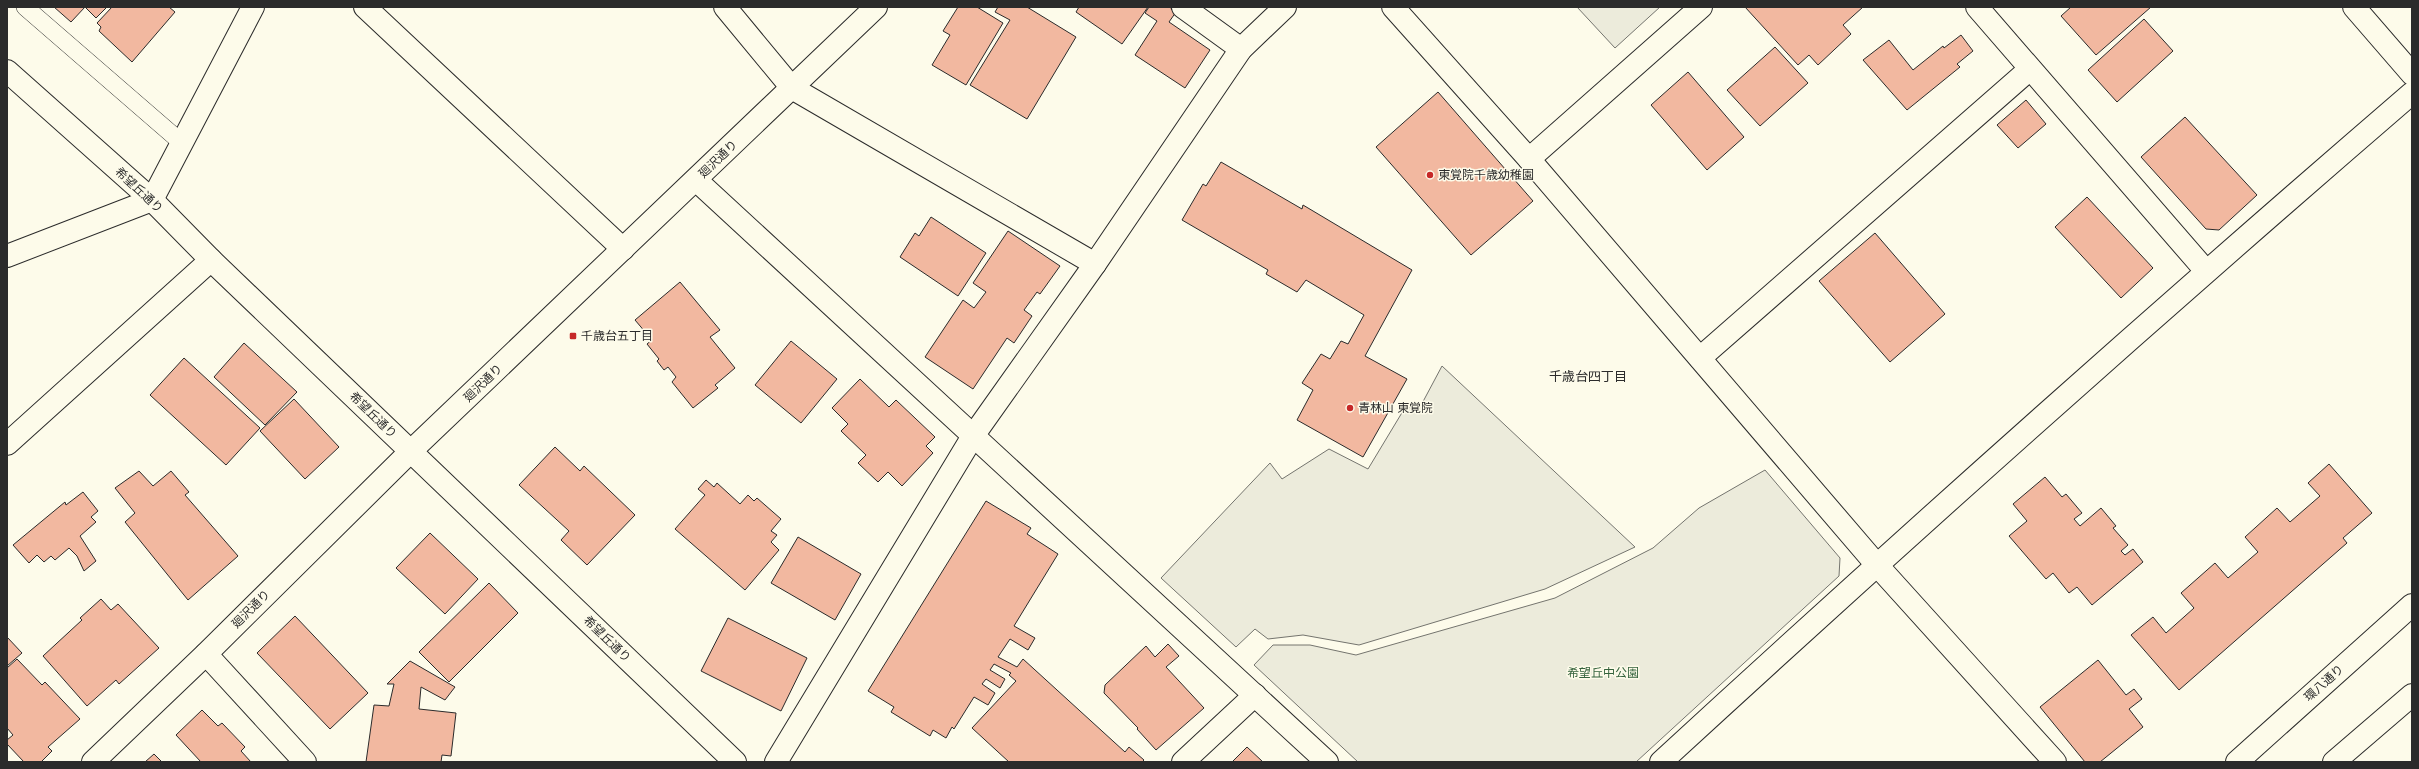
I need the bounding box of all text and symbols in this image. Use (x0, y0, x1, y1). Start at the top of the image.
street label: 廻沢通り (696, 137, 740, 181)
street label: 希望丘通り (112, 164, 166, 216)
place label: 東覚院千歳幼稚園 (1438, 168, 1534, 182)
marker: 東覚院千歳幼稚園 (1425, 170, 1435, 180)
place label: 千歳台五丁目 (581, 329, 653, 343)
marker: 千歳台五丁目 (568, 331, 578, 341)
street label: 廻沢通り (461, 361, 505, 405)
district label: 千歳台四丁目 (1549, 369, 1627, 384)
street label: 希望丘通り (347, 389, 399, 441)
place label: 青林山 東覚院 (1358, 401, 1433, 415)
marker: 青林山 東覚院 (1345, 403, 1355, 413)
street label: 廻沢通り (229, 587, 273, 631)
street label: 希望丘通り (581, 613, 633, 665)
street label: 環八通り (2301, 662, 2347, 704)
park label: 希望丘中公園 (1567, 666, 1639, 680)

